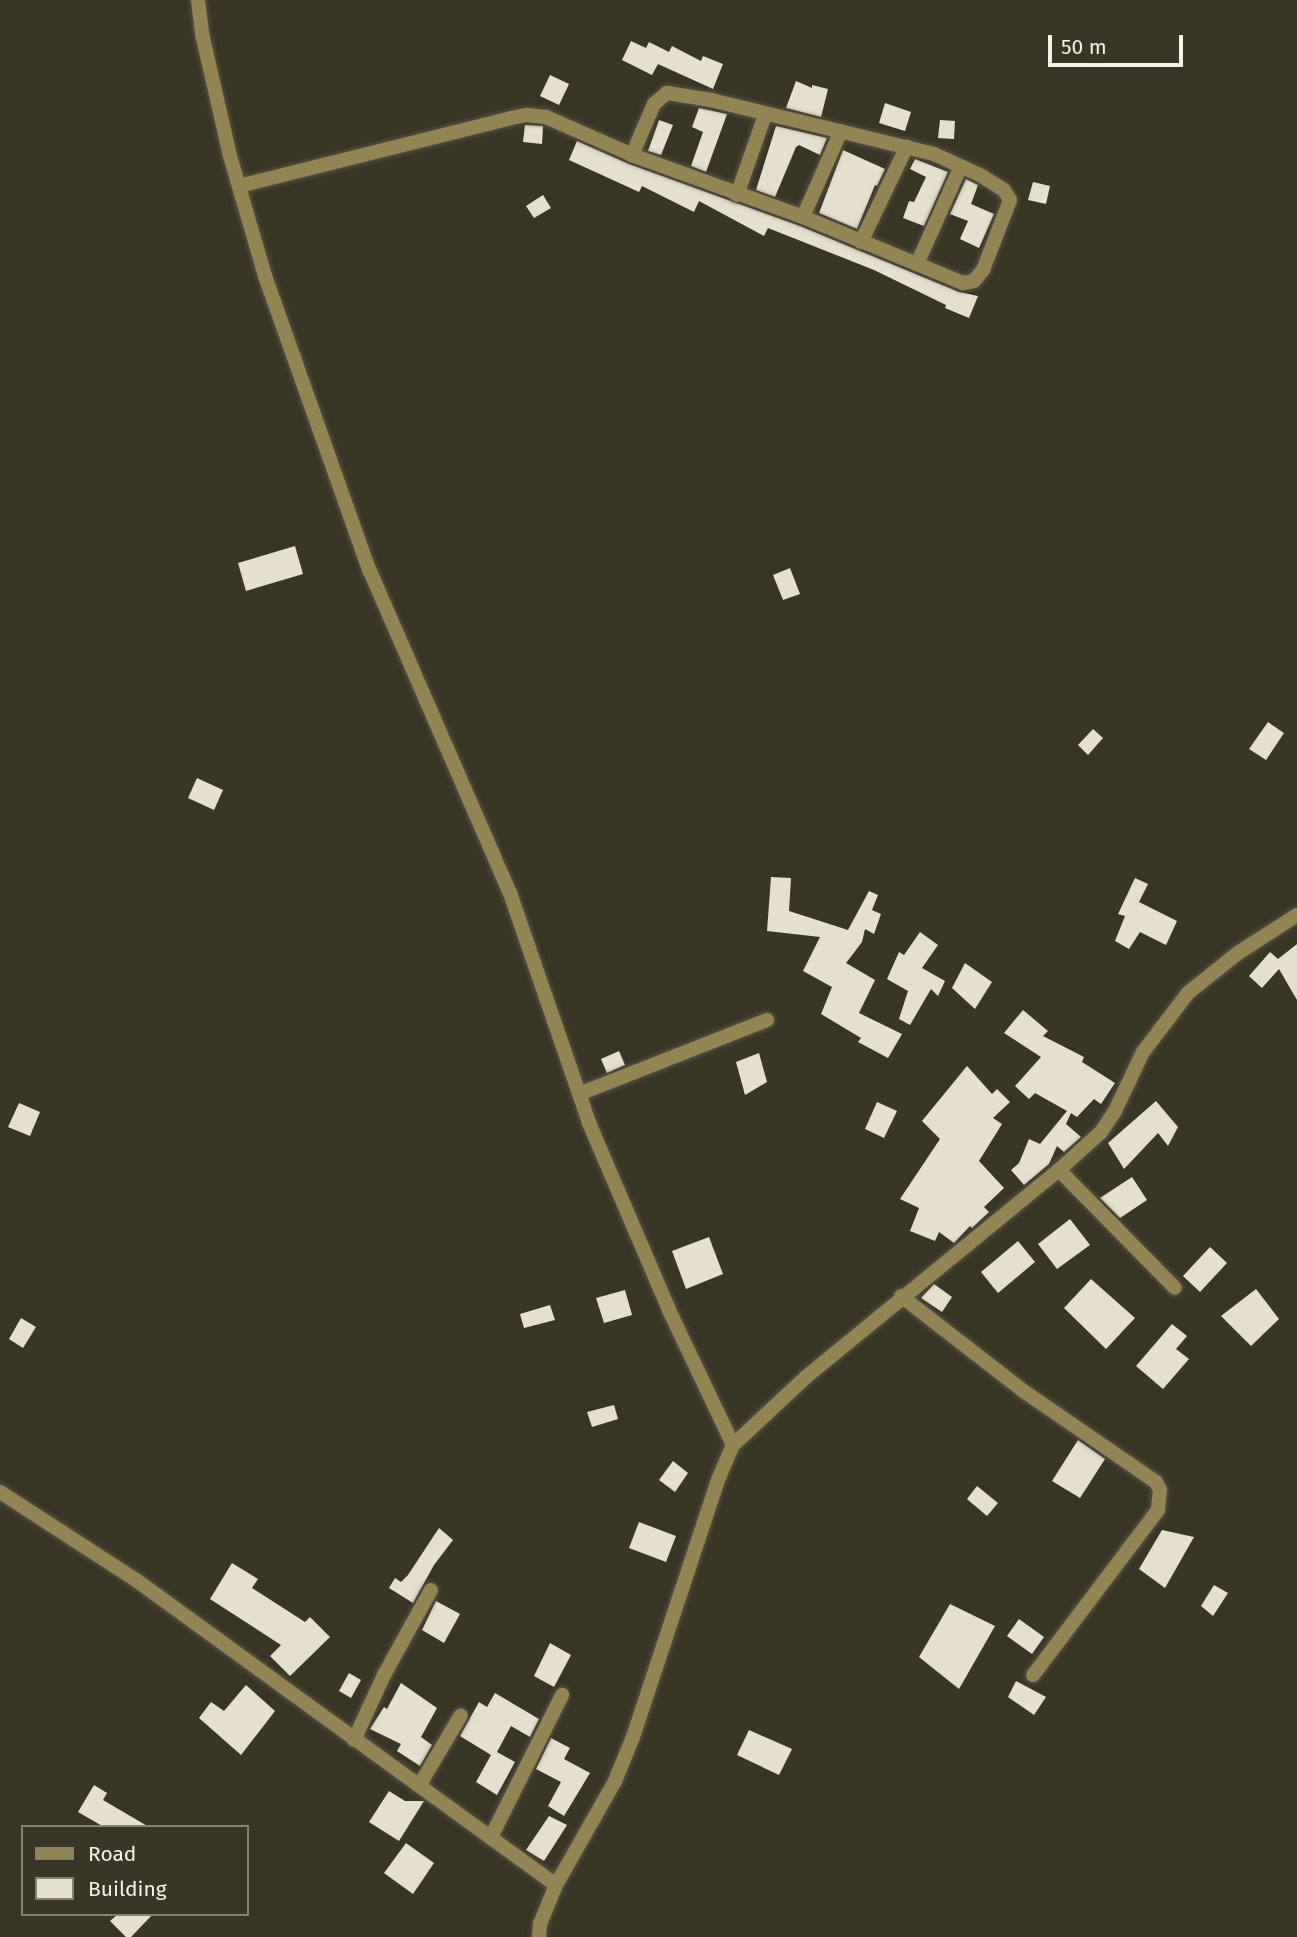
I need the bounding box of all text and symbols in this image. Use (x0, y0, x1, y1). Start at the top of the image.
scale bar (1052, 21, 1187, 65)
text: 50 m (1061, 34, 1107, 60)
legend (21, 1825, 248, 1916)
text: Road (88, 1841, 136, 1867)
text: Building (88, 1876, 167, 1902)

